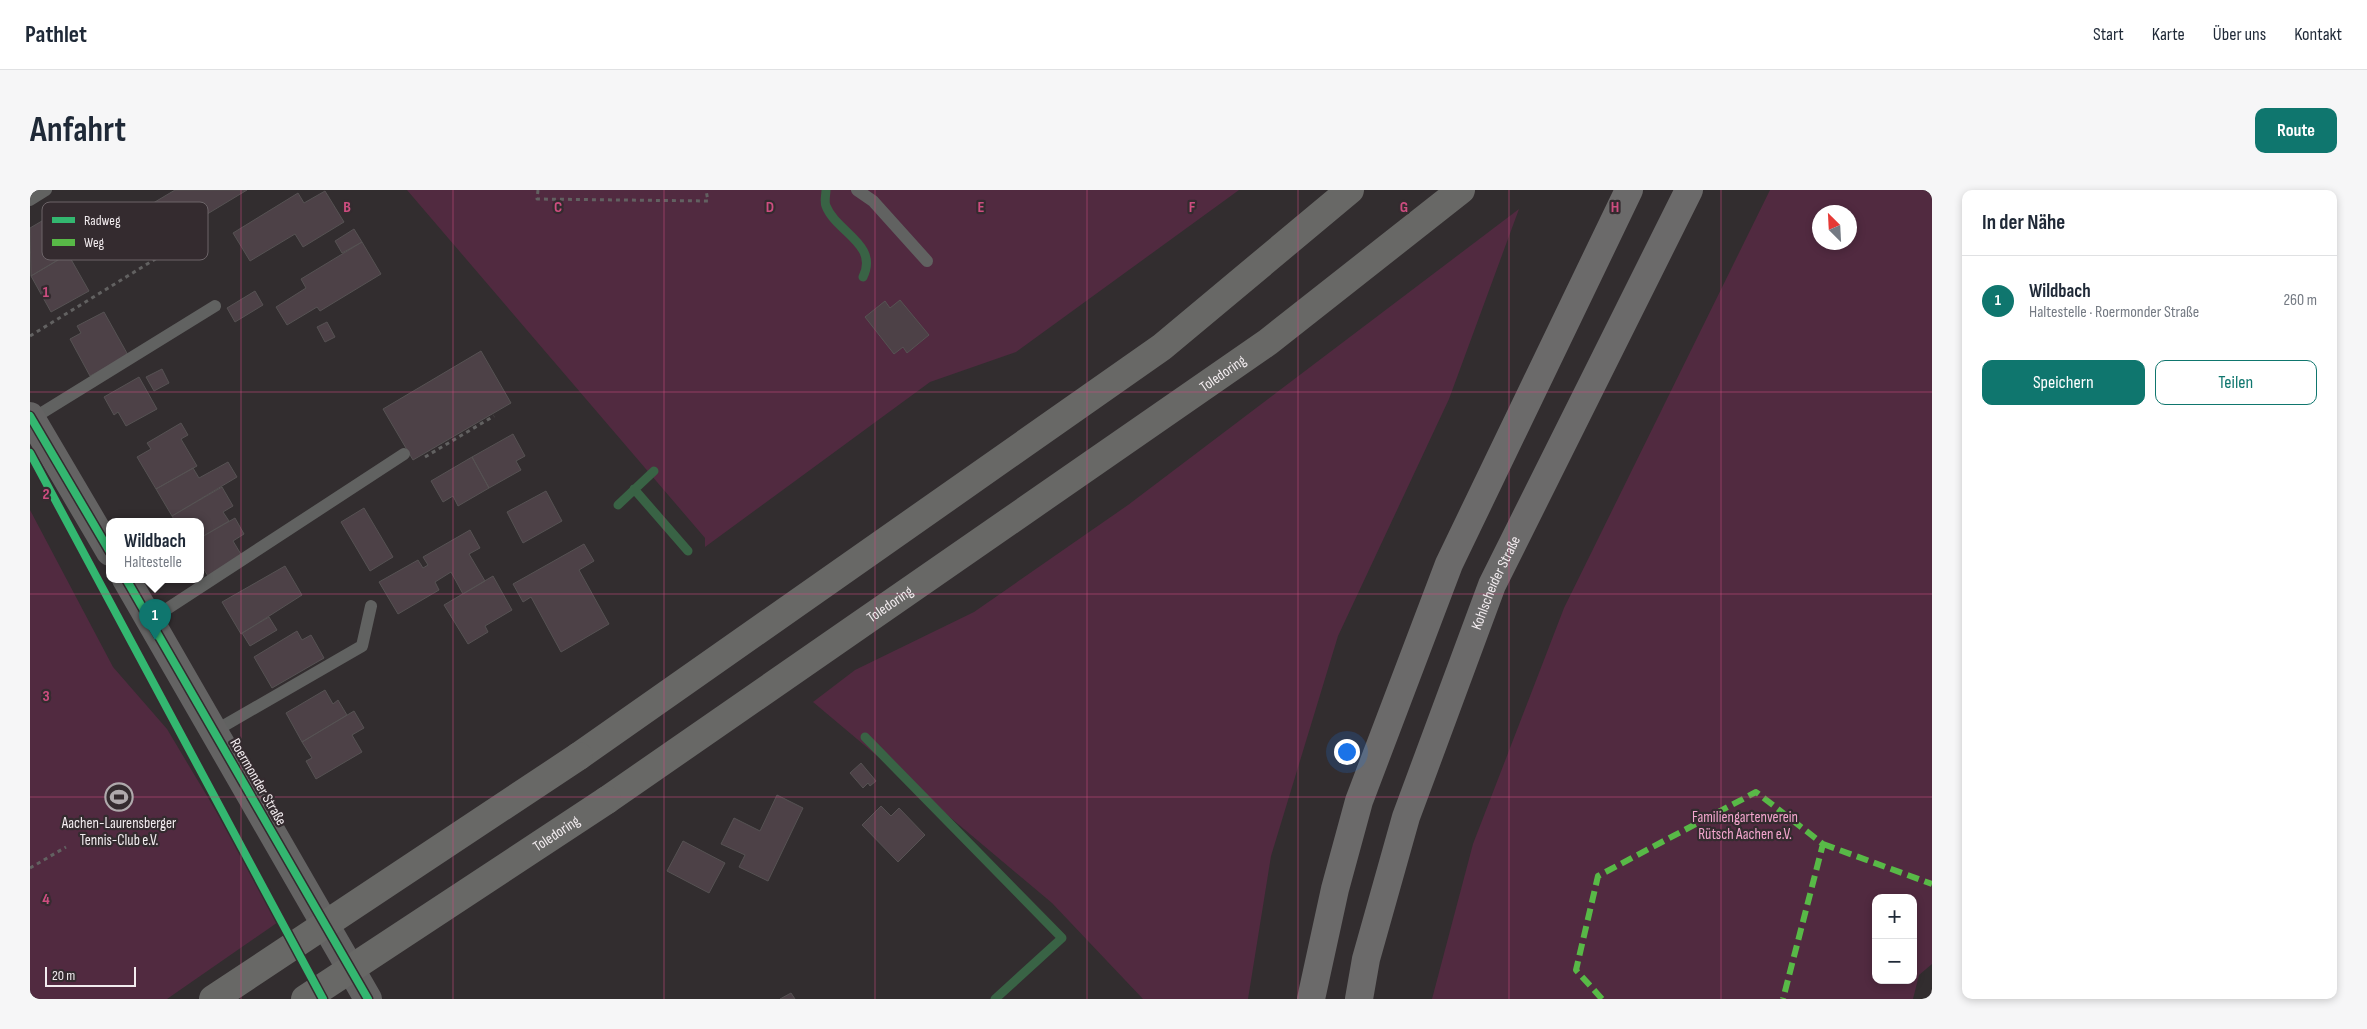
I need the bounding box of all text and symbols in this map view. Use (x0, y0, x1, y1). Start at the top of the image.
text: Pathlet (25, 20, 87, 49)
text: Start (2093, 24, 2124, 45)
text: Karte (2152, 24, 2185, 45)
text: Über uns (2213, 24, 2266, 45)
text: Kontakt (2294, 24, 2342, 45)
button: Route (2255, 108, 2337, 153)
text: Anfahrt (30, 109, 126, 152)
text: B (343, 198, 351, 217)
text: C (554, 198, 562, 217)
text: D (766, 198, 774, 217)
text: E (978, 198, 985, 217)
text: F (1189, 198, 1196, 217)
text: G (1400, 198, 1408, 217)
text: H (1611, 198, 1619, 217)
legend (42, 202, 208, 260)
north arrow (1812, 205, 1857, 250)
text: In der Nähe (1982, 210, 2065, 235)
text: Radweg (84, 212, 121, 229)
text: Weg (84, 234, 105, 251)
text: Wildbach (2029, 280, 2091, 303)
text: 1 (43, 283, 50, 302)
text: 1 (1995, 291, 2001, 310)
text: 260 m (2283, 291, 2317, 310)
text: Haltestelle · Roermonder Straße (2029, 303, 2199, 322)
street label: Toledoring (1196, 351, 1250, 396)
button: Speichern (1982, 360, 2145, 405)
button: Teilen (2155, 360, 2317, 405)
text: 2 (42, 485, 50, 504)
popup (106, 518, 204, 583)
text: Wildbach (124, 530, 186, 553)
street label: Kohlscheider Straße (1467, 533, 1525, 632)
text: Haltestelle (124, 553, 182, 572)
street label: Toledoring (863, 581, 917, 627)
pin: 1 (139, 599, 171, 640)
text: 3 (42, 687, 50, 706)
street label: Roermonder Straße (225, 735, 291, 829)
your location (1334, 739, 1360, 765)
sports icon: Aachen-Laurensberger Tennis-Club e.V. (104, 782, 134, 812)
park label: Familiengartenverein Rütsch Aachen e.V. (1692, 808, 1798, 844)
street label: Toledoring (529, 811, 583, 856)
place label: Aachen-Laurensberger Tennis-Club e.V. (61, 814, 177, 850)
text: 4 (42, 890, 50, 909)
map controls (1872, 894, 1917, 984)
button: + (1872, 894, 1917, 939)
button: − (1872, 939, 1917, 984)
scale bar (45, 964, 136, 987)
text: 20 m (52, 967, 75, 984)

